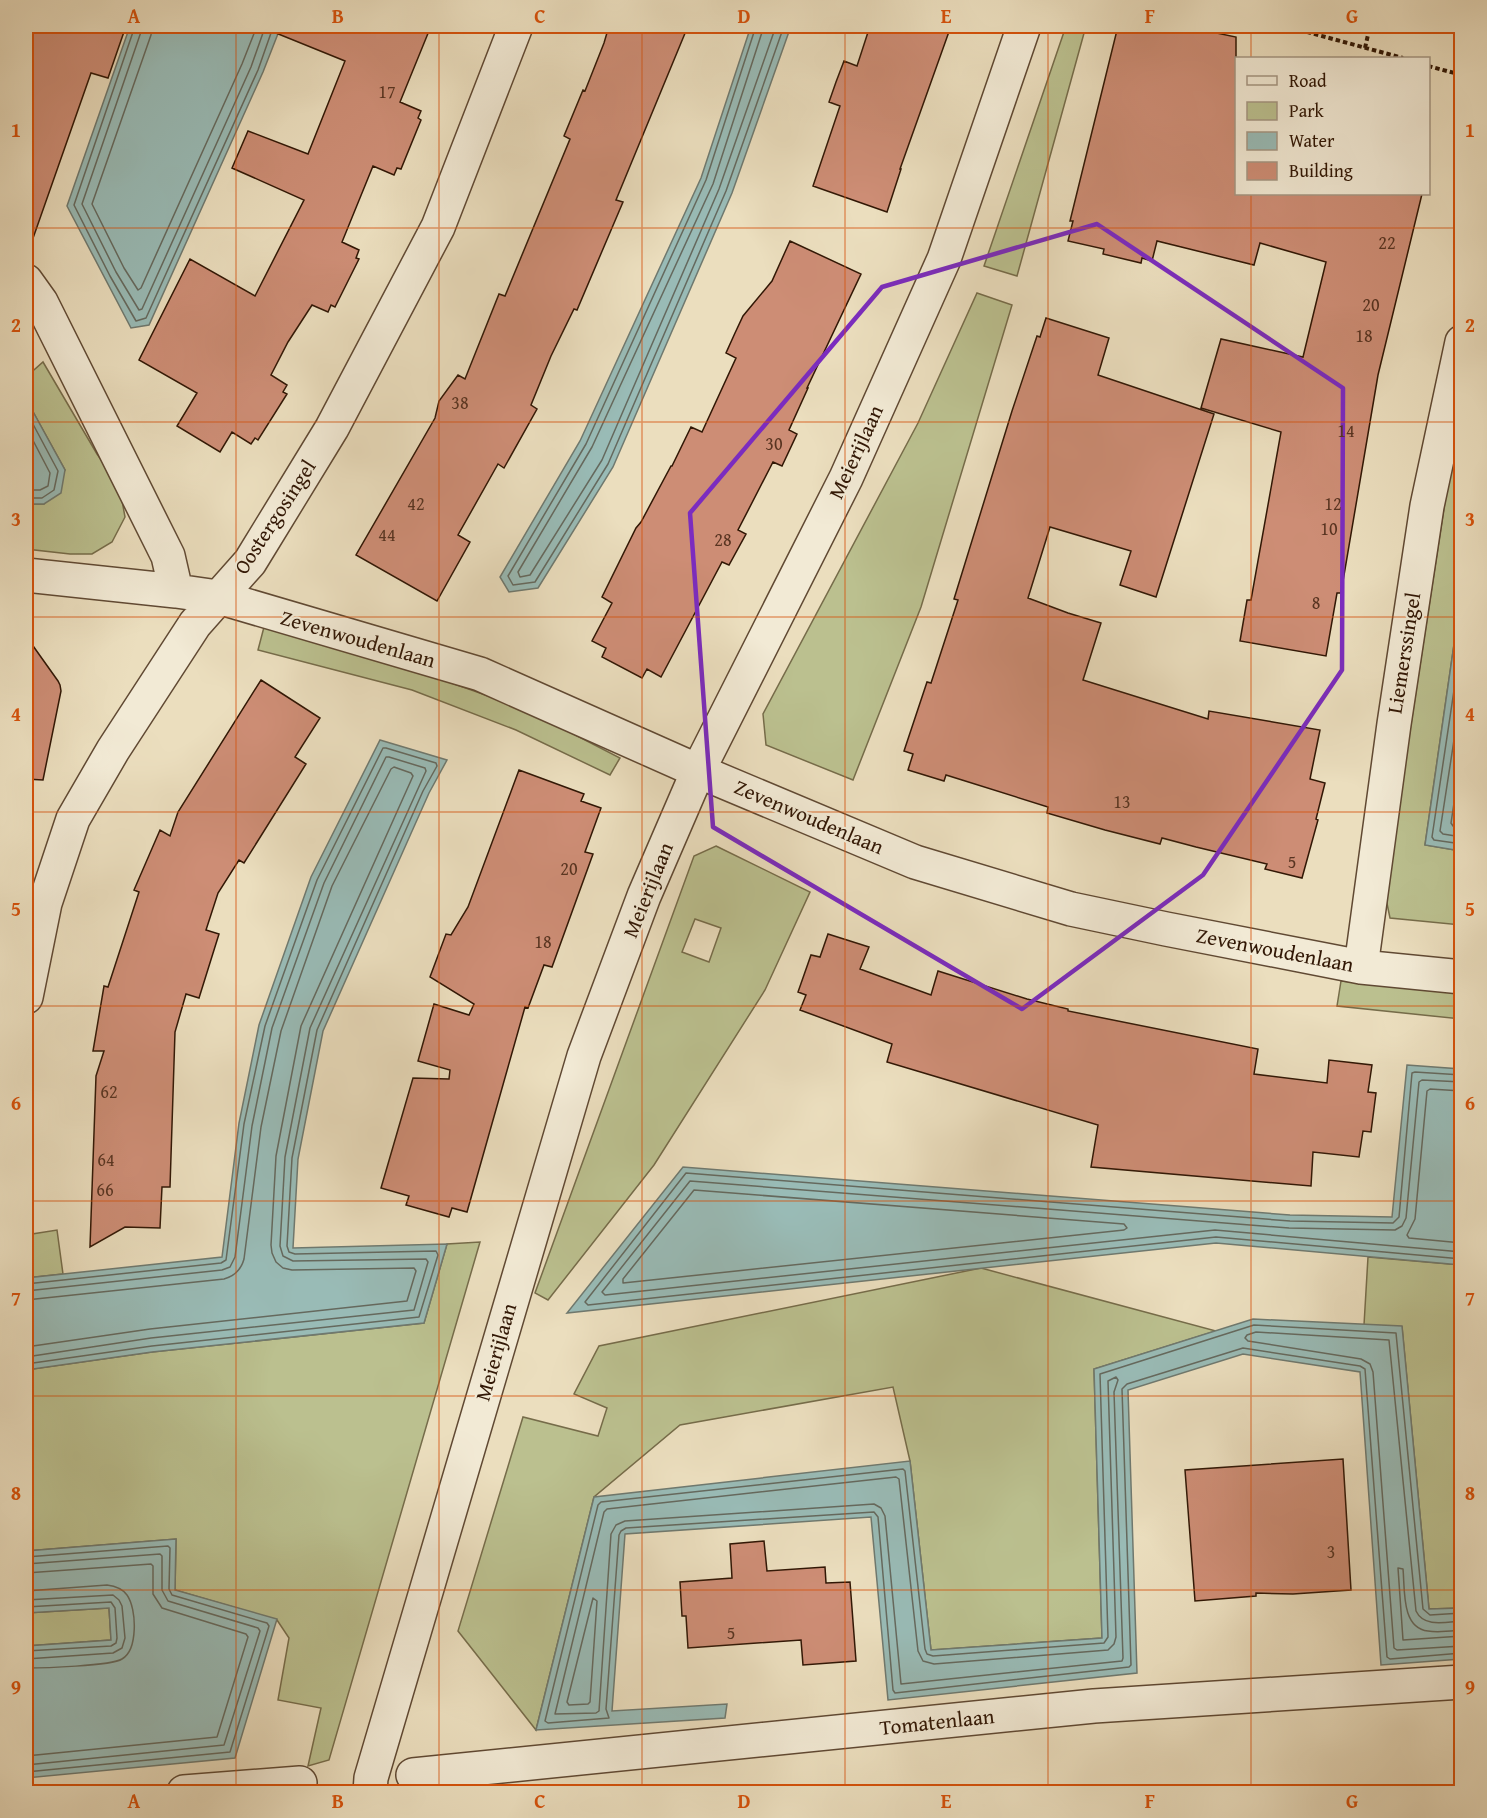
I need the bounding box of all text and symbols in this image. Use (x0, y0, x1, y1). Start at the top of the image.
text: A (128, 1, 141, 30)
text: B (332, 1, 344, 30)
text: C (534, 1, 546, 30)
text: D (737, 1, 751, 30)
text: E (941, 1, 952, 30)
text: F (1145, 1, 1155, 30)
text: G (1346, 1, 1358, 30)
legend (1235, 57, 1430, 195)
text: Road (1289, 67, 1327, 94)
house number: 17 (378, 78, 396, 105)
text: Park (1289, 97, 1325, 124)
text: 1 (11, 115, 21, 144)
text: 1 (1465, 115, 1475, 144)
text: Water (1289, 127, 1335, 154)
text: Building (1289, 157, 1353, 184)
house number: 22 (1378, 229, 1396, 256)
house number: 20 (1362, 291, 1380, 318)
text: 2 (11, 310, 21, 339)
text: 2 (1465, 310, 1475, 339)
house number: 18 (1355, 322, 1373, 349)
house number: 38 (451, 389, 469, 416)
street label: Meierijlaan (820, 399, 891, 504)
house number: 14 (1337, 417, 1355, 444)
house number: 30 (765, 430, 783, 457)
street label: Oostergosingel (226, 453, 323, 580)
house number: 42 (407, 490, 425, 517)
house number: 12 (1324, 490, 1342, 517)
text: 3 (11, 504, 21, 533)
text: 3 (1465, 504, 1475, 533)
house number: 10 (1320, 515, 1338, 542)
house number: 44 (378, 521, 396, 548)
house number: 28 (714, 526, 732, 553)
house number: 8 (1312, 589, 1320, 616)
street label: Liemerssingel (1379, 590, 1428, 716)
street label: Zevenwoudenlaan (277, 602, 439, 675)
text: 4 (11, 699, 21, 728)
text: 4 (1465, 699, 1475, 728)
street label: Zevenwoudenlaan (730, 771, 889, 862)
house number: 13 (1113, 788, 1131, 815)
street label: Meierijlaan (614, 837, 681, 942)
house number: 5 (1288, 848, 1296, 875)
house number: 20 (560, 855, 578, 882)
text: 5 (11, 894, 21, 923)
text: 5 (1465, 894, 1475, 923)
street label: Zevenwoudenlaan (1194, 919, 1357, 980)
house number: 18 (534, 928, 552, 955)
house number: 62 (100, 1078, 118, 1105)
text: 6 (11, 1088, 21, 1117)
text: 6 (1465, 1088, 1475, 1117)
house number: 64 (97, 1146, 115, 1173)
house number: 66 (96, 1176, 114, 1203)
text: 7 (11, 1283, 21, 1312)
text: 7 (1465, 1283, 1475, 1312)
street label: Meierijlaan (467, 1299, 524, 1404)
text: 8 (11, 1478, 21, 1507)
text: 8 (1465, 1478, 1475, 1507)
house number: 3 (1327, 1538, 1335, 1565)
house number: 5 (727, 1619, 735, 1646)
text: 9 (11, 1672, 21, 1701)
text: 9 (1465, 1672, 1475, 1701)
street label: Tomatenlaan (878, 1700, 996, 1743)
text: A (128, 1786, 141, 1815)
text: B (332, 1786, 344, 1815)
text: C (534, 1786, 546, 1815)
text: D (737, 1786, 751, 1815)
text: E (941, 1786, 952, 1815)
text: F (1145, 1786, 1155, 1815)
text: G (1346, 1786, 1358, 1815)

